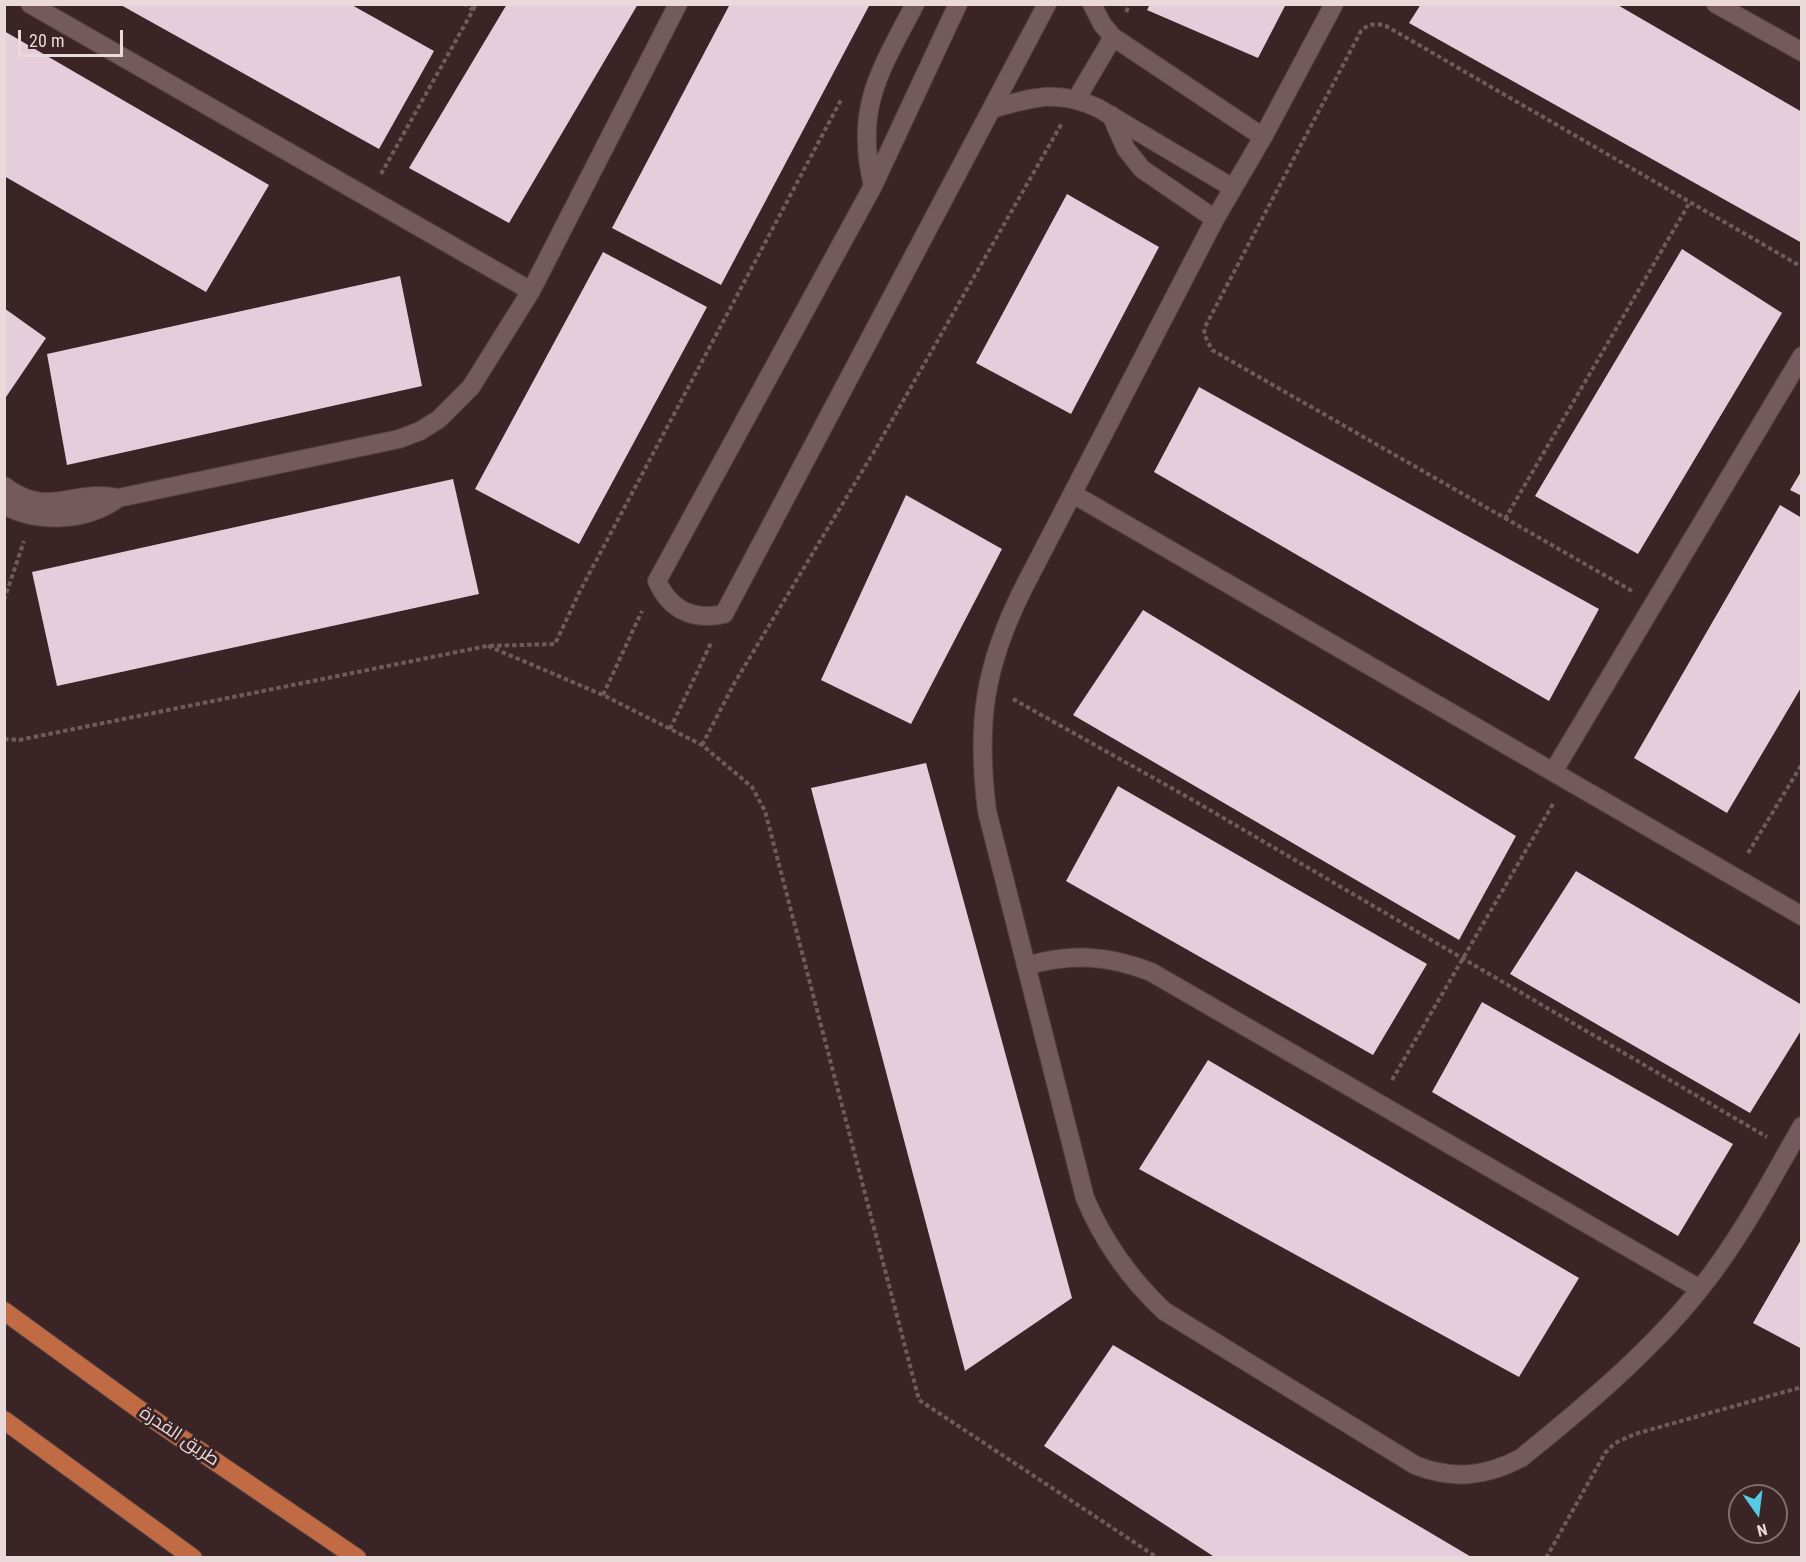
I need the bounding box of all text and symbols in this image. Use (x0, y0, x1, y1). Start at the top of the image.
scale bar (21, 18, 126, 56)
text: 20 m (29, 30, 64, 51)
street label: طريق القدرة (135, 1402, 223, 1472)
north arrow (1728, 1484, 1788, 1544)
text: N (1755, 1520, 1769, 1540)

